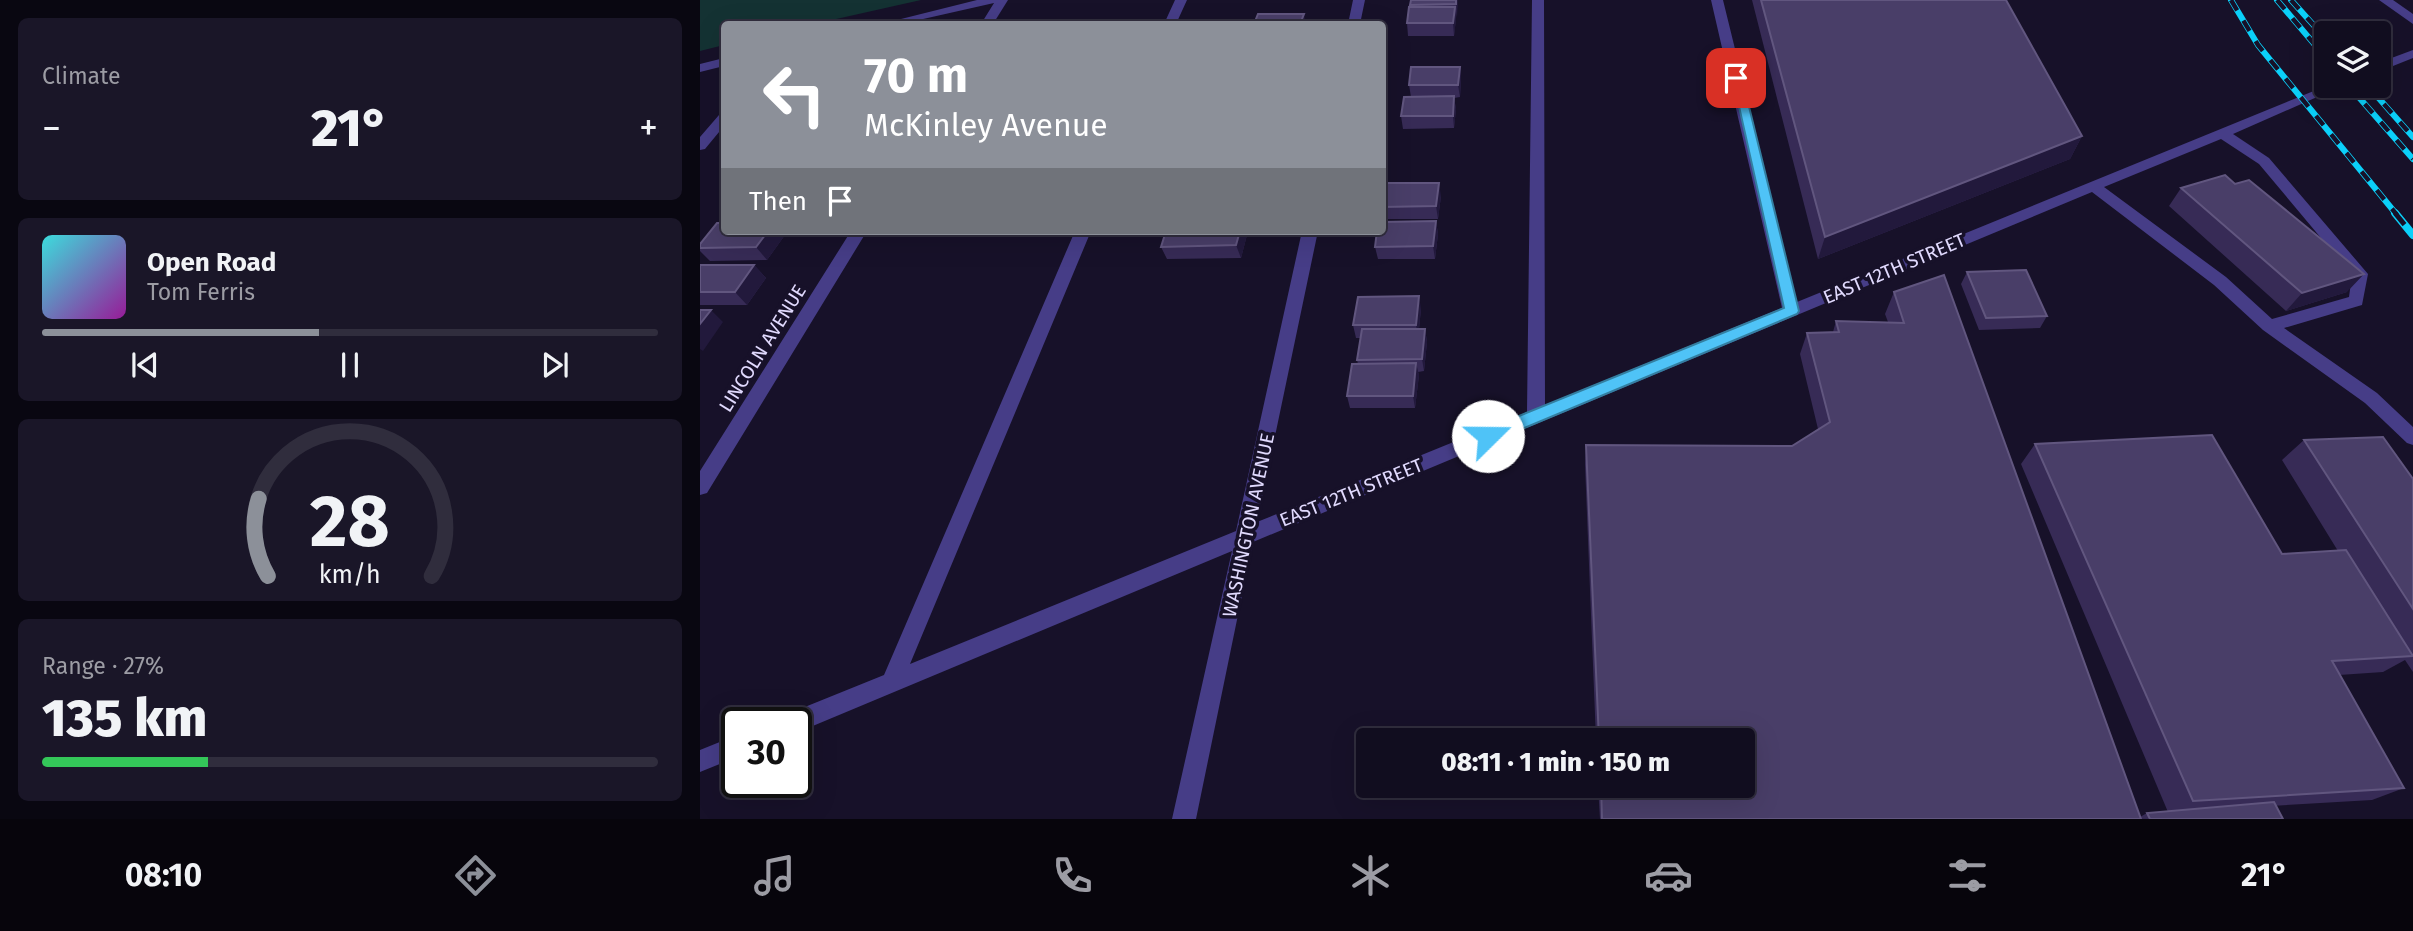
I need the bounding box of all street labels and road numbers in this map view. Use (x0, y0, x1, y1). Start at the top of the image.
street label: EAST 12TH STREET (1820, 228, 1969, 309)
street label: LINCOLN AVENUE (714, 280, 811, 416)
street label: WASHINGTON AVENUE (1218, 431, 1279, 619)
street label: EAST 12TH STREET (1276, 453, 1426, 532)

